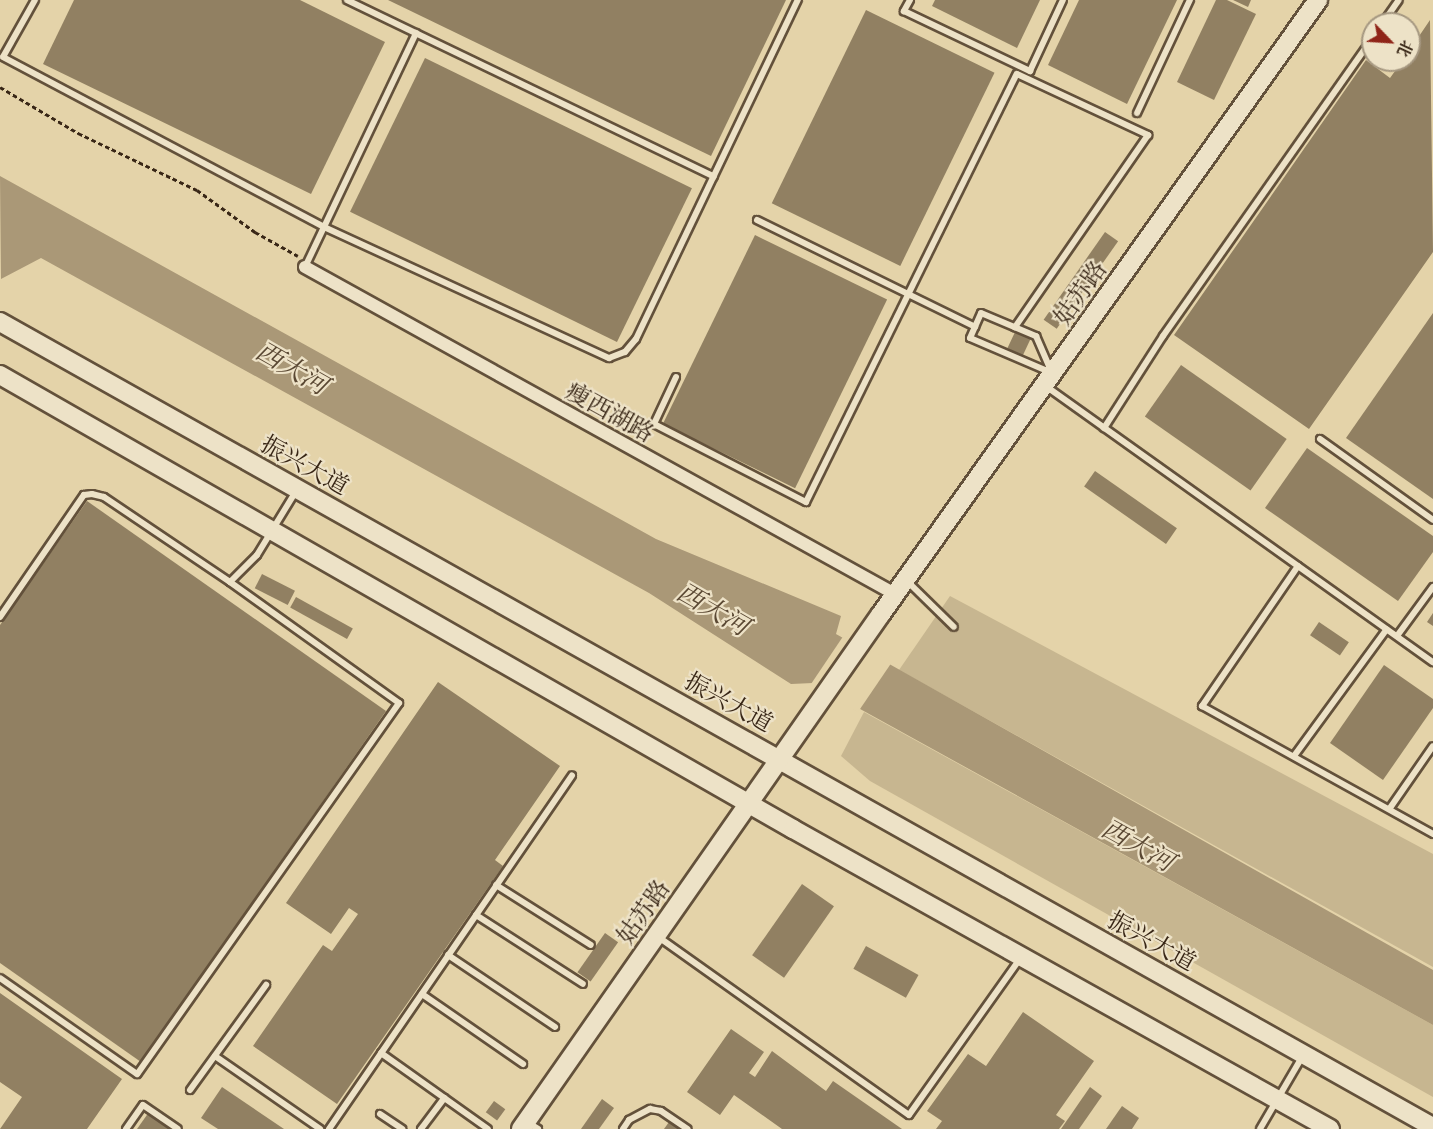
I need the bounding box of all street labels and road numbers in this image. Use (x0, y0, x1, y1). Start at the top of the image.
street label: 姑苏路 (1048, 255, 1112, 331)
street label: 瘦西湖路 (561, 376, 659, 448)
street label: 振兴大道 (256, 429, 354, 501)
street label: 振兴大道 (680, 666, 778, 738)
street label: 姑苏路 (611, 874, 675, 950)
street label: 振兴大道 (1103, 905, 1201, 977)

